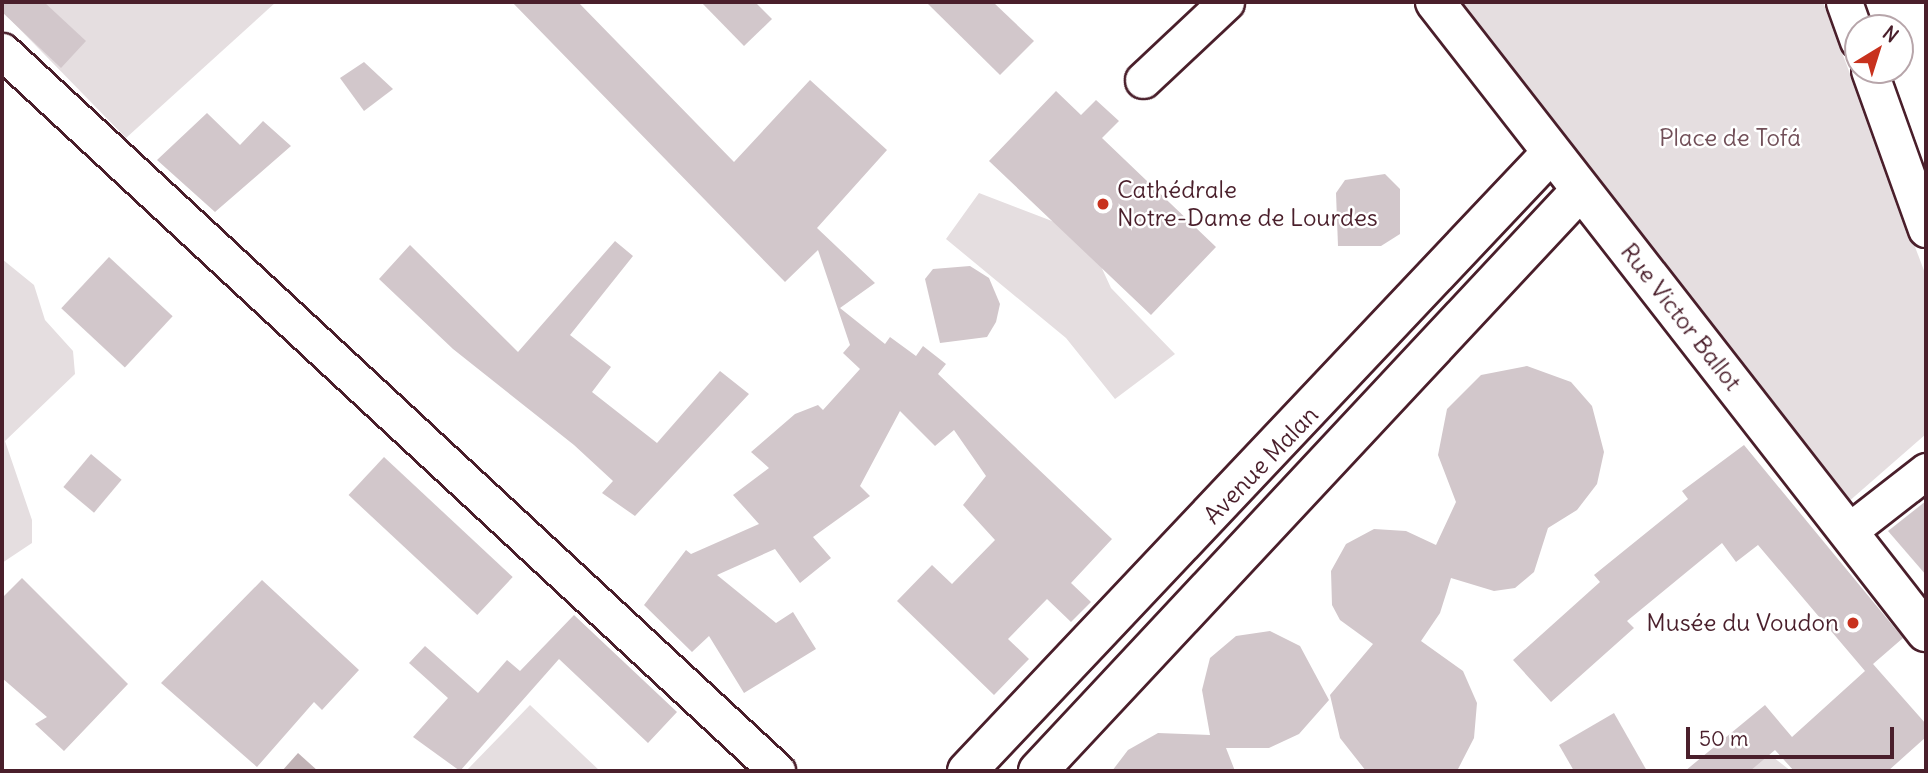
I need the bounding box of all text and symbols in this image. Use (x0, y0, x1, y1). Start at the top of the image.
north arrow (1844, 14, 1914, 84)
text: N (1878, 21, 1903, 48)
park label: Place de Tofá (1659, 124, 1801, 152)
place label: Cathédrale Notre-Dame de Lourdes (1117, 176, 1378, 232)
marker: Cathédrale Notre-Dame de Lourdes (1095, 196, 1111, 212)
street label: Rue Victor Ballot (1615, 238, 1747, 396)
street label: Avenue Malan (1198, 400, 1324, 530)
place label: Musée du Voudon (1646, 609, 1839, 637)
marker: Musée du Voudon (1845, 615, 1861, 631)
scale bar (1690, 714, 1898, 758)
text: 50 m (1699, 725, 1748, 752)

